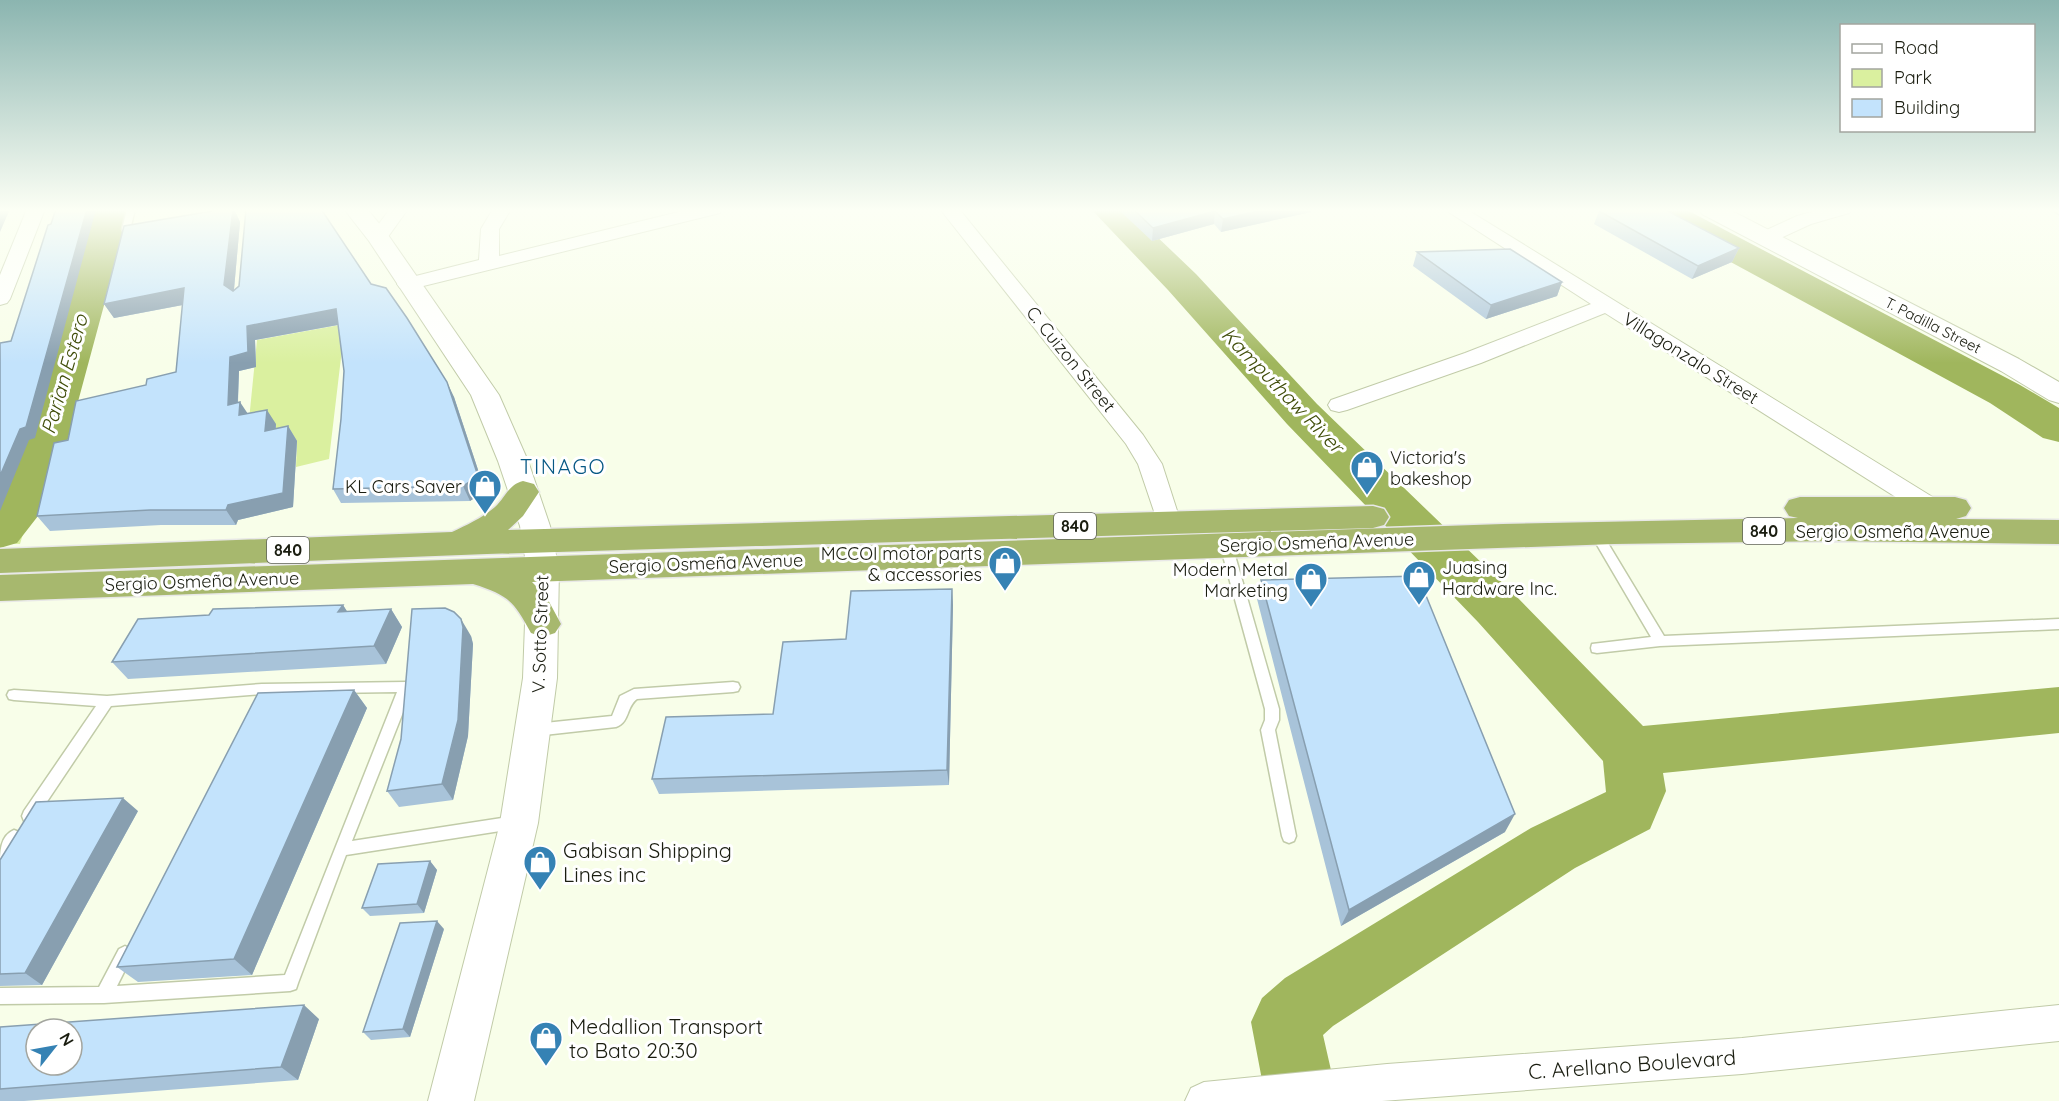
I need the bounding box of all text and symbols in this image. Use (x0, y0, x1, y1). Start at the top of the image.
legend (1840, 24, 2035, 132)
text: Road (1894, 36, 1939, 59)
text: Park (1894, 66, 1932, 89)
text: Building (1894, 96, 1960, 119)
street label: T. Padilla Street (1882, 293, 1984, 357)
street label: C. Cuizon Street (1021, 301, 1121, 417)
street label: Villagonzalo Street (1619, 307, 1763, 409)
water label: Parian Estero (35, 310, 93, 437)
water label: Kamputhaw River (1217, 322, 1351, 460)
place label: Victoria's bakeshop (1390, 446, 1472, 490)
shop icon: Victoria's bakeshop (1349, 449, 1385, 496)
district label: TINAGO (520, 453, 606, 479)
shop icon: KL Cars Saver (467, 468, 503, 515)
place label: KL Cars Saver (345, 475, 462, 498)
road number: 840 (1054, 513, 1096, 539)
road number: 840 (1743, 518, 1785, 544)
street label: Sergio Osmeña Avenue (1796, 520, 1990, 543)
street label: Sergio Osmeña Avenue (1219, 527, 1415, 557)
road number: 840 (267, 537, 309, 563)
place label: MCCOI motor parts & accessories (821, 542, 982, 586)
shop icon: MCCOI motor parts & accessories (987, 545, 1023, 592)
street label: Sergio Osmeña Avenue (608, 548, 804, 578)
place label: Juasing Hardware Inc. (1442, 556, 1557, 600)
place label: Modern Metal Marketing (1173, 558, 1288, 602)
shop icon: Juasing Hardware Inc. (1401, 559, 1437, 606)
shop icon: Modern Metal Marketing (1293, 561, 1329, 608)
street label: Sergio Osmeña Avenue (104, 566, 300, 596)
street label: V. Sotto Street (526, 575, 554, 693)
place label: Gabisan Shipping Lines inc (563, 837, 732, 887)
shop icon: Gabisan Shipping Lines inc (522, 844, 558, 891)
place label: Medallion Transport to Bato 20:30 (569, 1013, 763, 1063)
north arrow (24, 1017, 84, 1077)
shop icon: Medallion Transport to Bato 20:30 (528, 1020, 564, 1067)
text: N (55, 1029, 78, 1049)
street label: C. Arellano Boulevard (1527, 1044, 1737, 1084)

